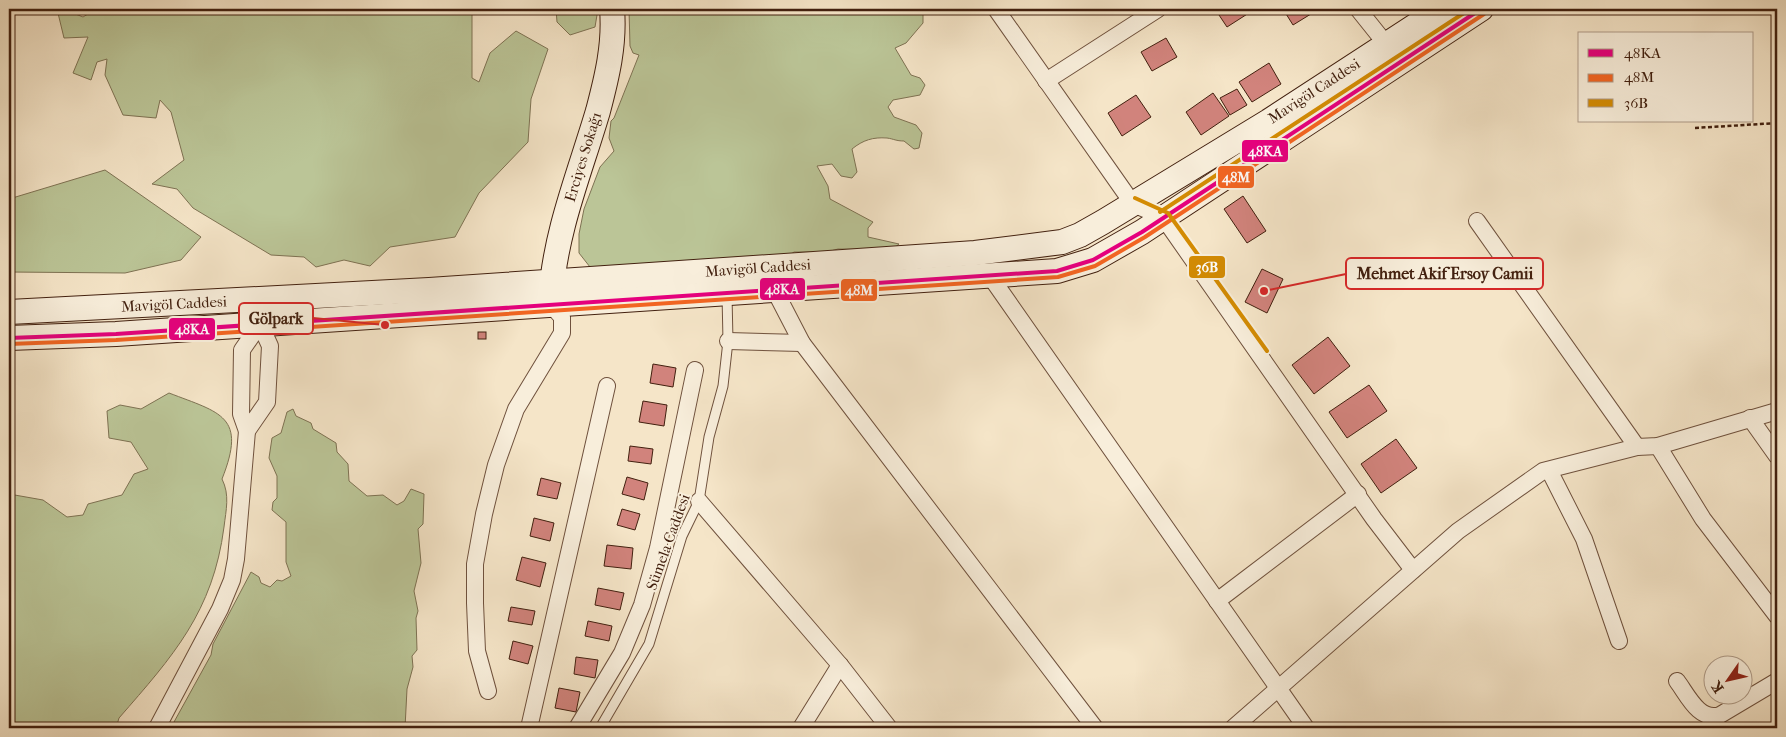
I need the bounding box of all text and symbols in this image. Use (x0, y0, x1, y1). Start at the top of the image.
legend (1578, 32, 1754, 122)
text: 48KA (1624, 44, 1661, 62)
street label: Mavigöl Caddesi (1265, 54, 1364, 127)
text: 48M (1624, 68, 1654, 86)
text: 36B (1624, 94, 1648, 112)
street label: Erciyes Sokağı (561, 110, 605, 204)
line badge: 48KA (1241, 139, 1289, 163)
text: 48KA (1247, 143, 1283, 160)
line badge: 48M (1217, 165, 1255, 189)
text: 48M (1221, 169, 1250, 186)
street label: Mavigöl Caddesi (705, 255, 812, 281)
line badge: 36B (1188, 255, 1226, 279)
callout: Mehmet Akif Ersoy Camii (1346, 258, 1543, 289)
text: 36B (1196, 259, 1218, 276)
text: Mehmet Akif Ersoy Camii (1356, 264, 1534, 284)
line badge: 48KA (759, 277, 806, 301)
line badge: 48M (840, 278, 878, 302)
text: 48KA (764, 281, 800, 298)
text: 48M (844, 282, 873, 299)
street label: Mavigöl Caddesi (121, 292, 228, 316)
callout: Gölpark (239, 303, 313, 334)
text: Gölpark (249, 309, 304, 329)
line badge: 48KA (168, 317, 216, 341)
text: 48KA (174, 321, 210, 338)
street label: Sümela Caddesi (642, 491, 694, 593)
north arrow (1704, 654, 1754, 704)
text: K (1707, 677, 1728, 696)

